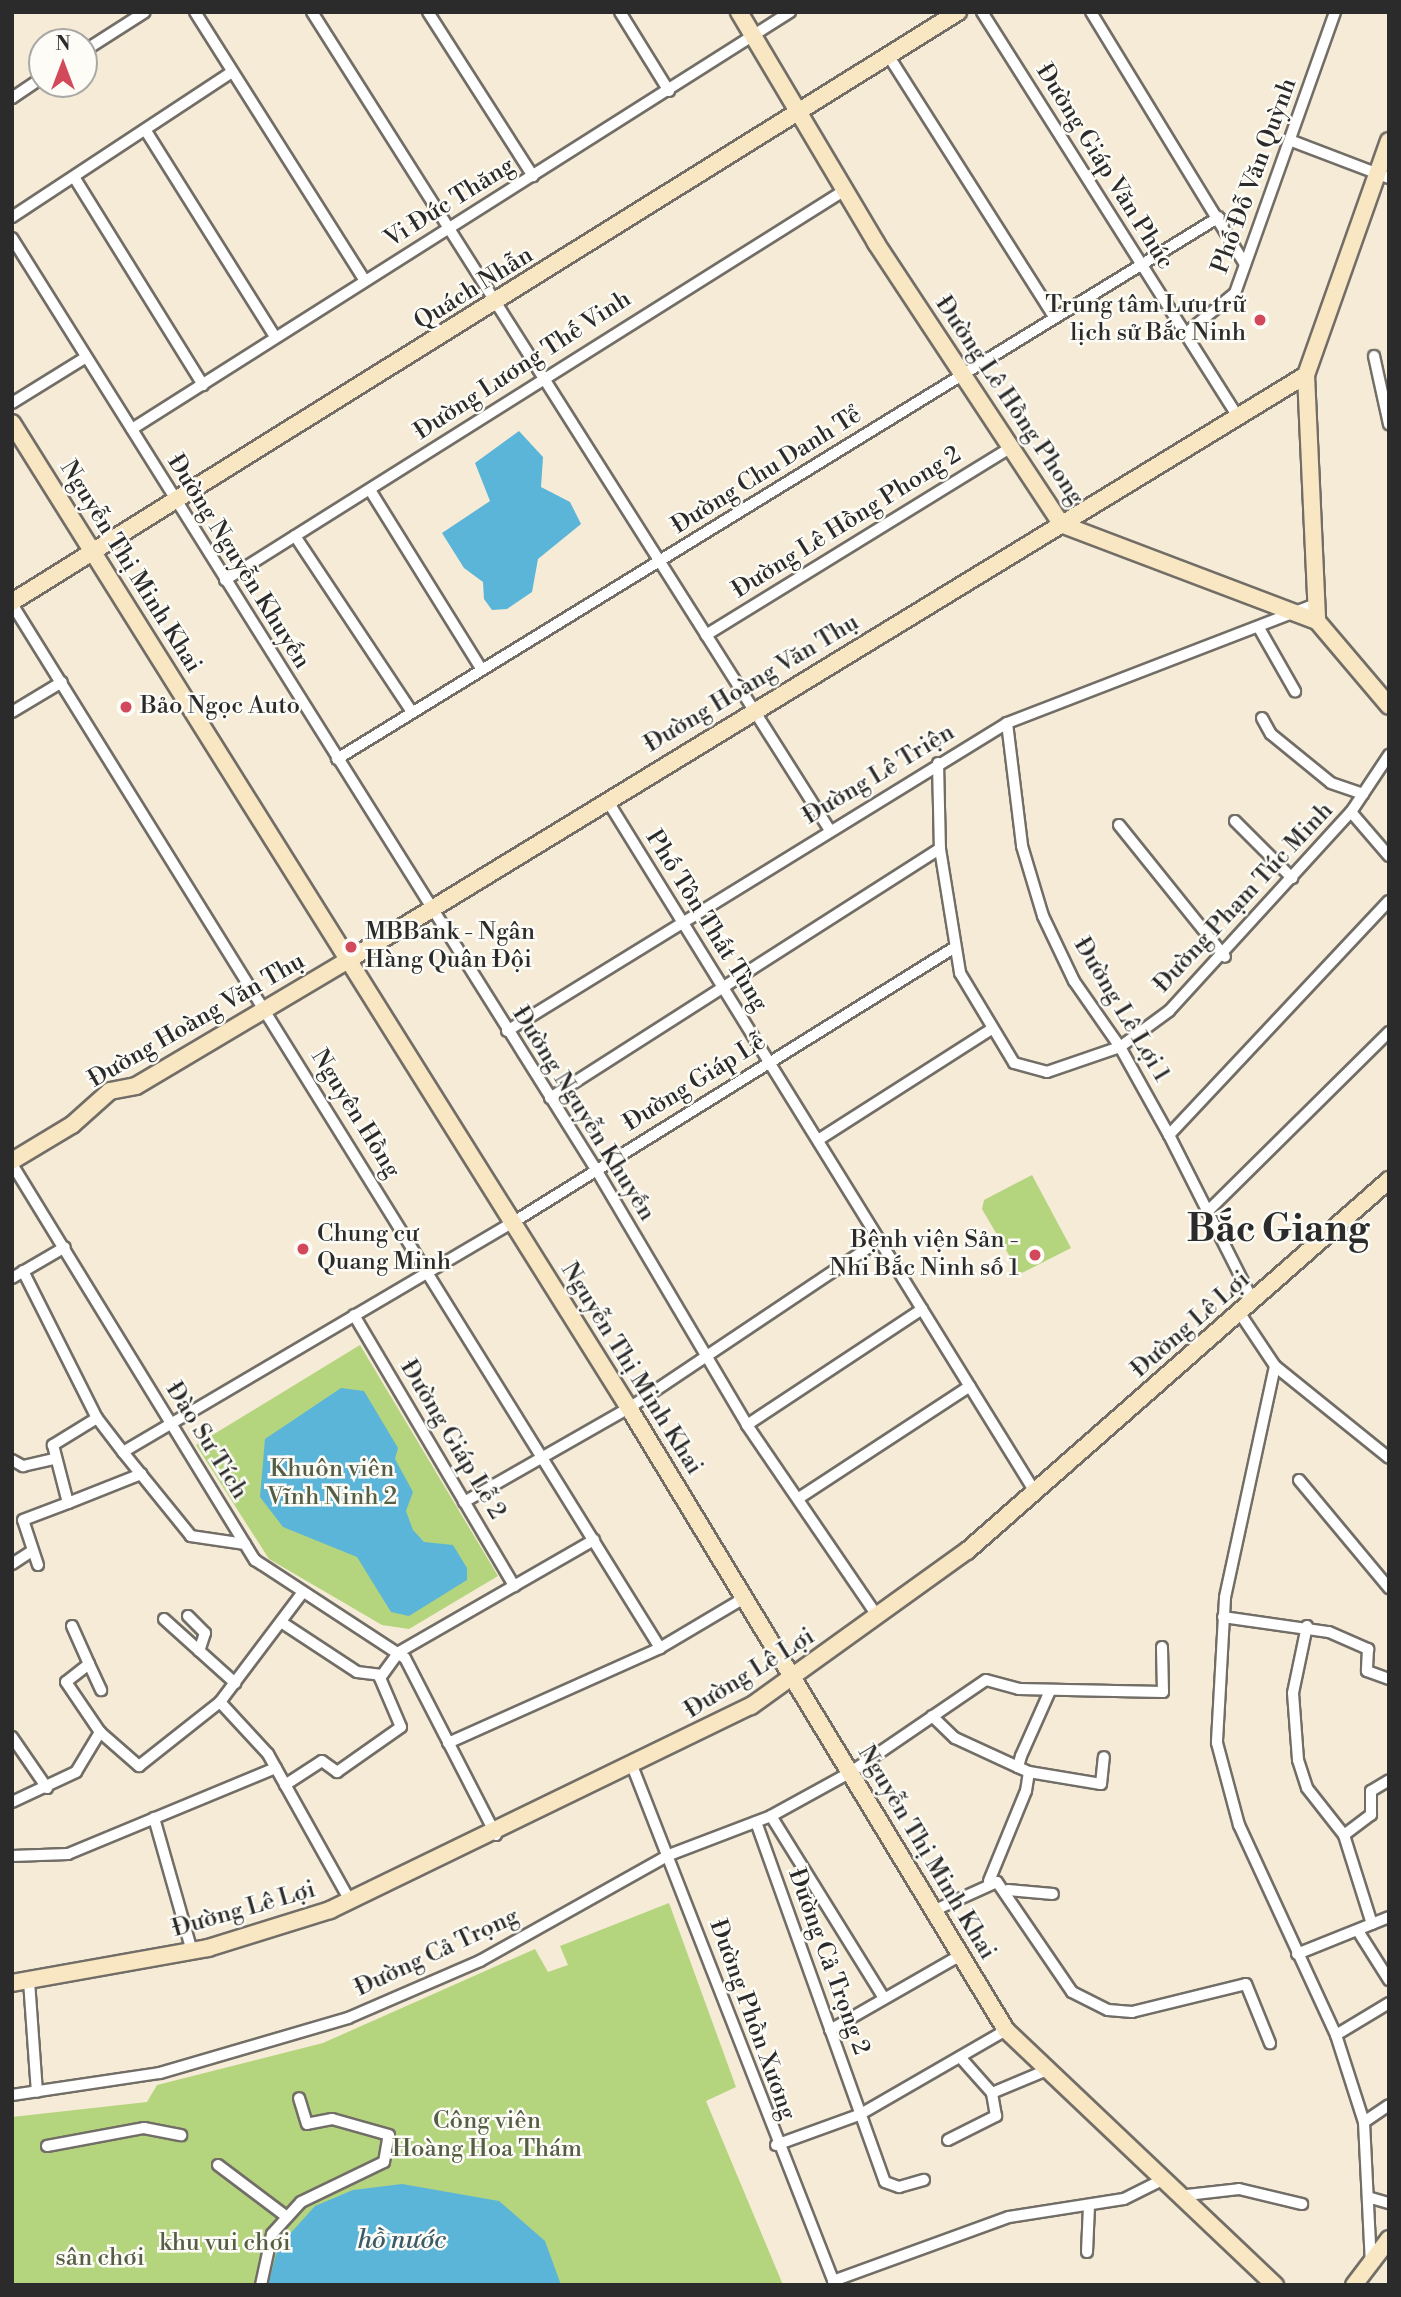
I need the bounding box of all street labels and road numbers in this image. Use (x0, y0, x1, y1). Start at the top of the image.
street label: Đường Giáp Văn Phúc (1029, 59, 1179, 275)
street label: Phố Đỗ Văn Quỳnh (1206, 75, 1304, 277)
street label: Vi Đức Thăng (380, 152, 520, 254)
street label: Quách Nhẫn (409, 241, 539, 337)
street label: Đường Lương Thế Vinh (409, 285, 637, 447)
street label: Đường Lê Hồng Phong (928, 291, 1090, 511)
street label: Đường Chu Danh Tể (667, 401, 867, 541)
street label: Đường Lê Hồng Phong 2 (727, 441, 967, 605)
street label: Đường Nguyễn Khuyến (160, 450, 316, 674)
street label: Nguyễn Thị Minh Khai (53, 456, 207, 678)
street label: Đường Hoàng Văn Thụ (640, 609, 864, 759)
street label: Đường Lê Triện (798, 718, 960, 832)
street label: Đường Phạm Túc Minh (1148, 797, 1340, 999)
street label: Phố Tôn Thất Tùng (639, 825, 773, 1017)
street label: Đường Lê Lợi 1 (1067, 933, 1175, 1087)
street label: Đường Hoàng Văn Thụ (84, 947, 310, 1095)
street label: Đường Nguyễn Khuyến (505, 1002, 661, 1226)
street label: Đường Giáp Lễ (619, 1028, 771, 1138)
street label: Nguyên Hồng (304, 1044, 406, 1184)
street label: Nguyễn Thị Minh Khai (554, 1258, 708, 1480)
street label: Đường Lê Lợi (1126, 1266, 1256, 1384)
street label: Đường Giáp Lễ 2 (393, 1355, 511, 1525)
street label: Đào Sư Tích (159, 1377, 253, 1505)
street label: Đường Lê Lợi (680, 1623, 820, 1725)
street label: Nguyễn Thị Minh Khai (851, 1741, 1001, 1965)
street label: Đường Cả Trọng 2 (781, 1865, 875, 2059)
street label: Đường Lê Lợi (169, 1876, 319, 1944)
street label: Đường Cả Trọng (351, 1902, 523, 2004)
street label: Đường Phồn Xương (702, 1916, 802, 2124)

